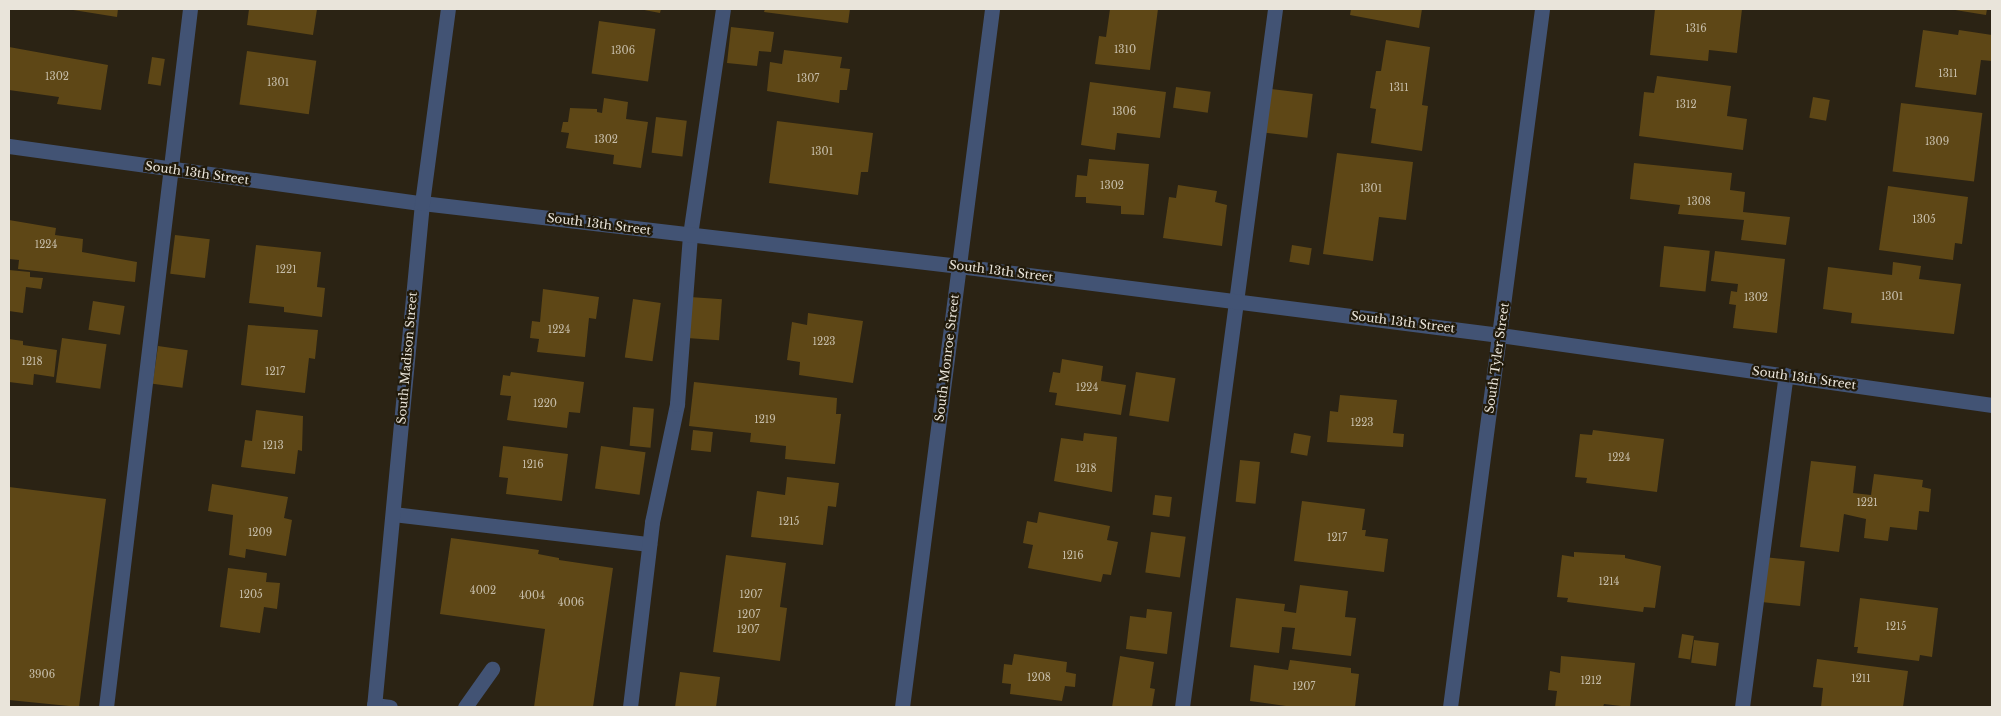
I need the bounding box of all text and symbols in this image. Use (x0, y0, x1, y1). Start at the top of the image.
house number: 1316 (1685, 23, 1707, 35)
house number: 1310 (1114, 44, 1136, 56)
house number: 1306 (611, 45, 635, 57)
house number: 1311 (1938, 68, 1958, 80)
house number: 1302 (45, 71, 69, 83)
house number: 1307 (797, 73, 819, 85)
house number: 1301 (267, 77, 289, 89)
house number: 1311 (1389, 82, 1409, 94)
house number: 1312 (1675, 99, 1697, 111)
house number: 1306 (1112, 106, 1136, 118)
house number: 1302 (594, 134, 618, 146)
house number: 1309 (1925, 136, 1949, 148)
house number: 1301 (811, 146, 833, 158)
street label: South 13th Street (144, 159, 250, 187)
house number: 1302 (1100, 180, 1124, 192)
house number: 1301 (1360, 183, 1382, 195)
house number: 1308 (1687, 196, 1711, 208)
street label: South 13th Street (546, 210, 652, 238)
house number: 1305 (1912, 214, 1936, 226)
house number: 1224 (35, 239, 57, 251)
street label: South 13th Street (948, 257, 1054, 285)
house number: 1221 (275, 264, 297, 276)
street label: South Madison Street (394, 291, 420, 425)
house number: 1301 (1881, 291, 1903, 303)
house number: 1302 (1744, 292, 1768, 304)
street label: South Monroe Street (932, 293, 962, 423)
street label: South Tyler Street (1482, 301, 1512, 415)
street label: South 13th Street (1350, 308, 1456, 336)
house number: 1224 (548, 324, 570, 336)
house number: 1223 (813, 336, 835, 348)
house number: 1218 (21, 356, 43, 368)
street label: South 13th Street (1751, 364, 1857, 392)
house number: 1217 (265, 366, 285, 378)
house number: 1224 (1076, 382, 1098, 394)
house number: 1220 (533, 398, 557, 410)
house number: 1219 (754, 414, 776, 426)
house number: 1223 (1351, 417, 1373, 429)
house number: 1213 (262, 440, 284, 452)
house number: 1224 (1608, 452, 1630, 464)
house number: 1216 (522, 459, 544, 471)
house number: 1218 (1075, 463, 1097, 475)
house number: 1221 (1856, 497, 1878, 509)
house number: 1215 (779, 516, 799, 528)
house number: 1209 (248, 527, 272, 539)
house number: 1217 (1327, 532, 1347, 544)
house number: 1216 (1062, 550, 1084, 562)
house number: 1214 (1599, 576, 1619, 588)
house number: 4002 (470, 585, 496, 597)
house number: 1205 (239, 589, 263, 601)
house number: 1207 (740, 589, 762, 601)
house number: 4004 (519, 590, 545, 602)
house number: 4006 (558, 597, 584, 609)
house number: 1207 (738, 609, 760, 621)
house number: 1215 (1886, 621, 1906, 633)
house number: 1207 (737, 624, 759, 636)
house number: 3906 (29, 669, 55, 681)
house number: 1208 (1027, 672, 1051, 684)
house number: 1211 (1851, 673, 1871, 685)
house number: 1212 (1580, 675, 1602, 687)
house number: 1207 (1293, 681, 1315, 693)

